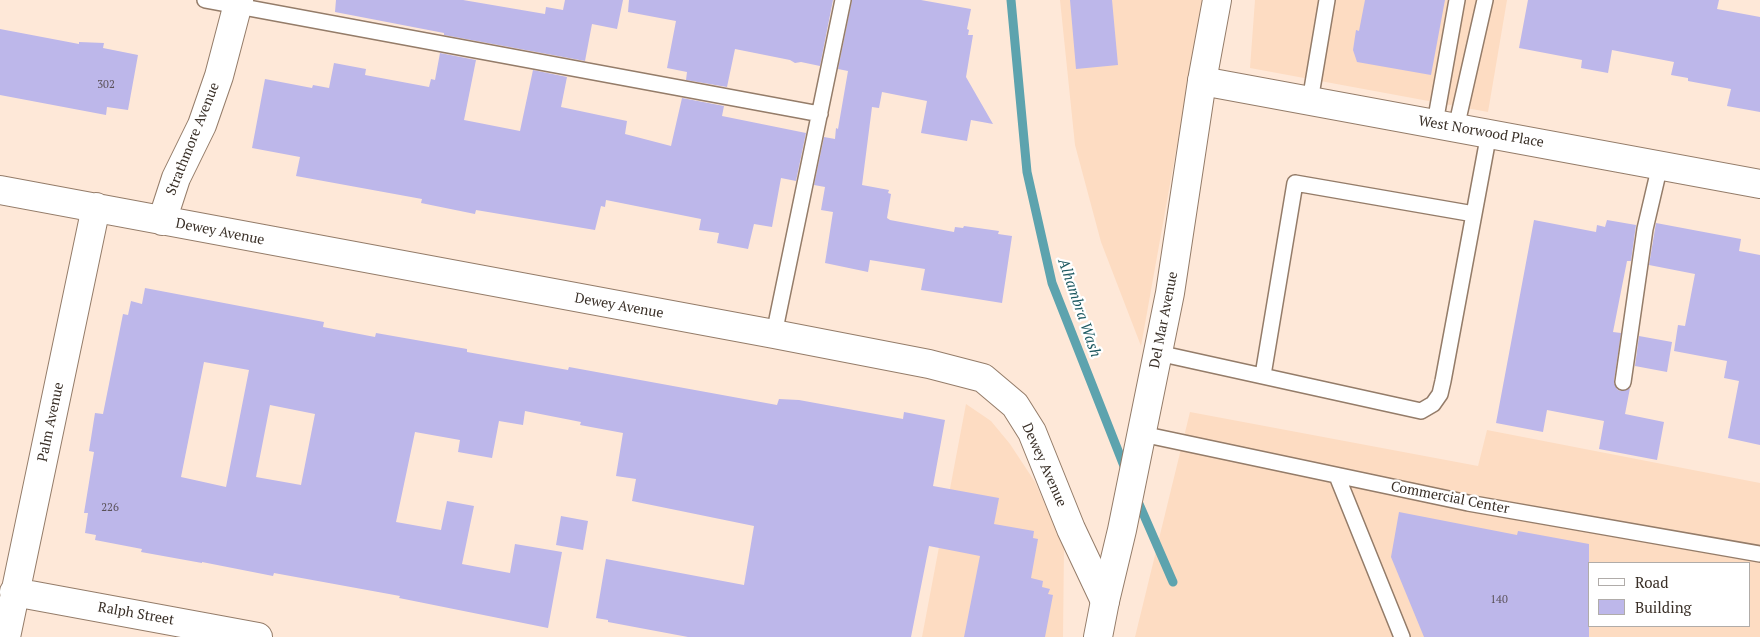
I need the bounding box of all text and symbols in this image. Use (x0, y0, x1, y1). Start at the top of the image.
house number: 302 (97, 78, 115, 92)
street label: Strathmore Avenue (163, 80, 223, 198)
street label: West Norwood Place (1417, 113, 1545, 151)
street label: Dewey Avenue (174, 215, 266, 249)
water label: Alhambra Wash (1054, 256, 1104, 360)
street label: Del Mar Avenue (1146, 270, 1182, 370)
street label: Dewey Avenue (573, 290, 665, 322)
street label: Palm Avenue (34, 381, 68, 463)
street label: Dewey Avenue (1018, 420, 1070, 510)
street label: Commercial Center (1389, 478, 1511, 518)
house number: 226 (101, 501, 119, 515)
legend (1588, 562, 1750, 627)
text: Road (1635, 572, 1668, 592)
house number: 140 (1490, 593, 1508, 607)
text: Building (1635, 597, 1692, 617)
street label: Ralph Street (97, 599, 175, 629)

